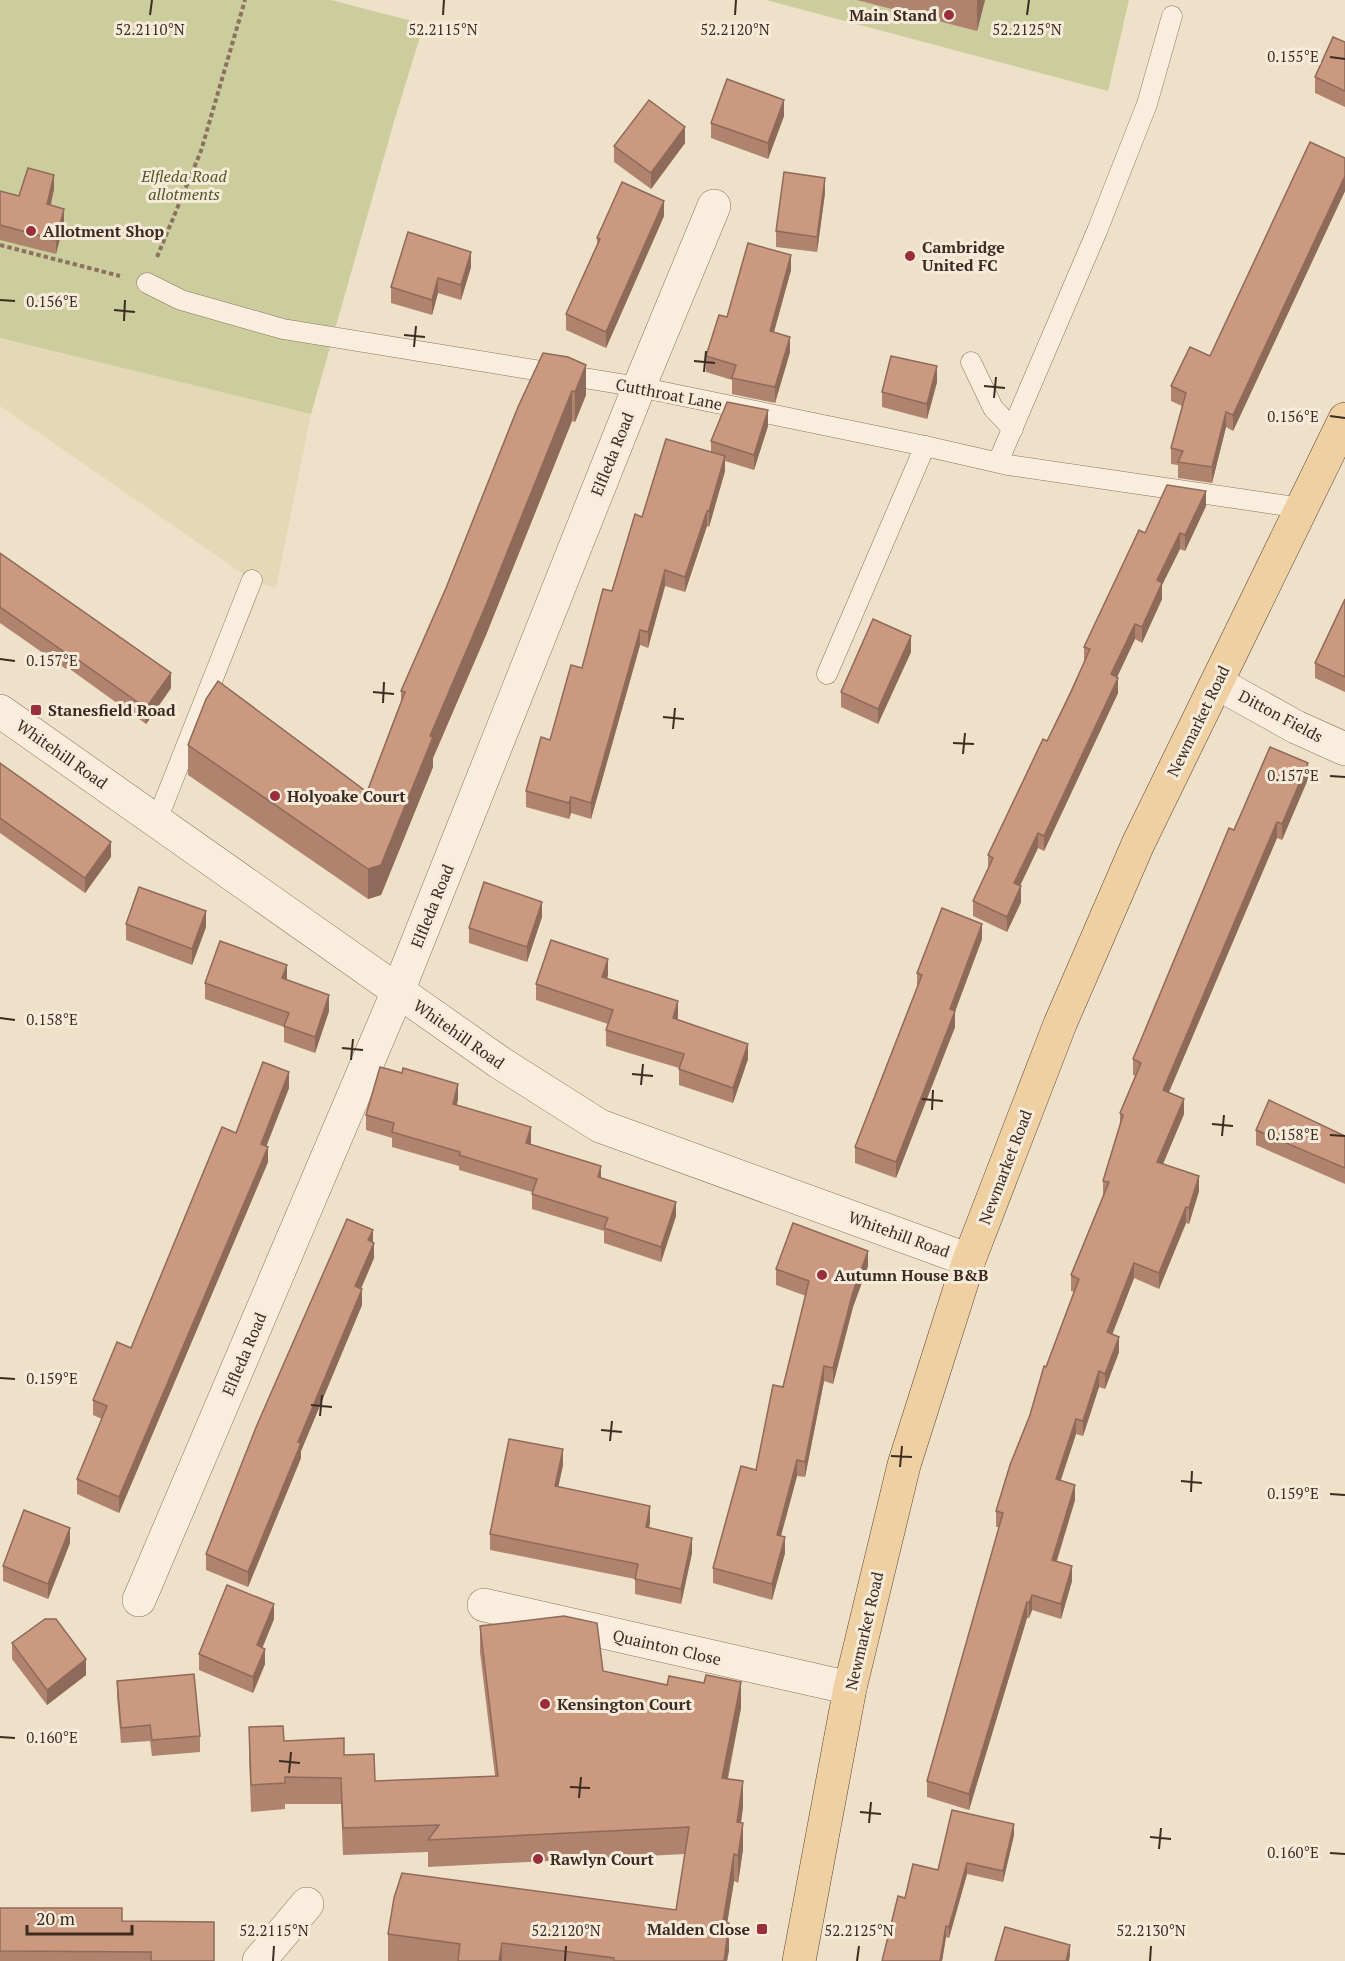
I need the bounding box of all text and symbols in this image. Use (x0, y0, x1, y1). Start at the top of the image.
place label: Main Stand (849, 4, 937, 26)
marker: Main Stand (942, 8, 956, 22)
text: 52.2110°N (115, 19, 185, 39)
text: 52.2115°N (408, 19, 478, 39)
text: 52.2120°N (700, 19, 770, 39)
text: 52.2125°N (992, 19, 1062, 39)
text: 0.155°E (1267, 46, 1319, 66)
park label: Elfleda Road allotments (140, 165, 227, 205)
place label: Allotment Shop (43, 220, 164, 242)
marker: Allotment Shop (24, 224, 38, 238)
place label: Cambridge United FC (922, 236, 1005, 276)
marker: Cambridge United FC (903, 249, 917, 263)
text: 0.156°E (26, 291, 78, 311)
street label: Cutthroat Lane (614, 373, 724, 415)
text: 0.156°E (1267, 406, 1319, 426)
street label: Elfleda Road (585, 409, 639, 499)
text: 0.157°E (26, 650, 78, 670)
street label: Newmarket Road (1162, 662, 1234, 780)
street label: Ditton Fields (1235, 685, 1327, 747)
place label: Stanesfield Road (48, 699, 176, 721)
marker: Stanesfield Road (29, 703, 43, 717)
street label: Whitehill Road (12, 714, 112, 794)
text: 0.157°E (1267, 765, 1319, 785)
place label: Holyoake Court (287, 785, 406, 807)
marker: Holyoake Court (268, 789, 282, 803)
street label: Elfleda Road (405, 861, 459, 951)
street label: Whitehill Road (409, 994, 509, 1074)
text: 0.158°E (26, 1009, 78, 1029)
street label: Newmarket Road (973, 1106, 1037, 1227)
text: 0.158°E (1267, 1124, 1319, 1144)
street label: Whitehill Road (845, 1205, 953, 1263)
place label: Autumn House B&B (834, 1264, 988, 1286)
marker: Autumn House B&B (815, 1268, 829, 1282)
street label: Elfleda Road (217, 1309, 271, 1399)
text: 0.159°E (26, 1368, 78, 1388)
text: 0.159°E (1267, 1483, 1319, 1503)
street label: Newmarket Road (840, 1569, 888, 1692)
street label: Quainton Close (611, 1624, 723, 1670)
place label: Kensington Court (557, 1693, 692, 1715)
marker: Kensington Court (538, 1697, 552, 1711)
text: 0.160°E (26, 1727, 78, 1747)
text: 0.160°E (1267, 1842, 1319, 1862)
place label: Rawlyn Court (550, 1848, 654, 1870)
marker: Rawlyn Court (531, 1852, 545, 1866)
scale bar (27, 1898, 132, 1936)
text: 20 m (36, 1906, 76, 1930)
place label: Malden Close (647, 1918, 750, 1940)
text: 52.2115°N (239, 1920, 309, 1940)
text: 52.2120°N (531, 1920, 601, 1940)
text: 52.2125°N (824, 1920, 894, 1940)
text: 52.2130°N (1116, 1920, 1186, 1940)
marker: Malden Close (755, 1922, 769, 1936)

